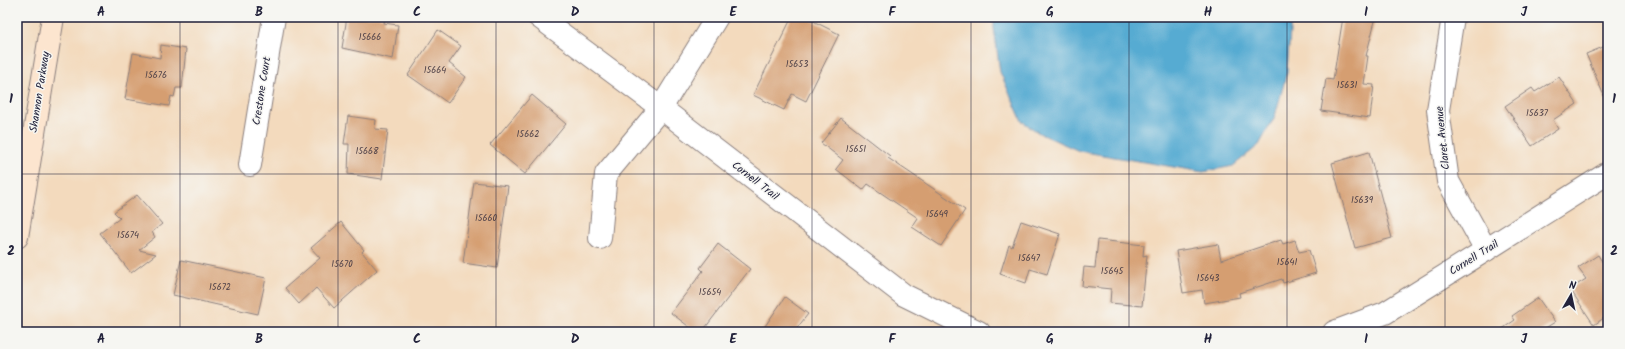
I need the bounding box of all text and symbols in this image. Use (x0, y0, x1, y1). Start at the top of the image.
text: A (97, 2, 105, 23)
text: B (255, 2, 263, 23)
text: C (413, 2, 421, 23)
text: D (571, 2, 580, 23)
text: E (729, 2, 737, 23)
text: F (888, 2, 896, 23)
text: G (1046, 2, 1054, 23)
text: H (1204, 2, 1213, 23)
text: I (1364, 2, 1368, 23)
text: J (1521, 2, 1528, 23)
house number: 15666 (359, 30, 381, 45)
street label: Shannon Parkway (25, 50, 55, 134)
street label: Crestone Court (248, 55, 276, 127)
house number: 15653 (786, 57, 808, 72)
house number: 15664 (424, 63, 446, 78)
house number: 15676 (145, 68, 167, 83)
house number: 15631 (1337, 78, 1357, 93)
text: 1 (9, 89, 13, 110)
text: 1 (1612, 89, 1616, 110)
street label: Claret Avenue (1431, 105, 1455, 171)
house number: 15637 (1526, 106, 1549, 121)
house number: 15662 (517, 127, 539, 142)
house number: 15651 (846, 142, 866, 157)
house number: 15668 (355, 144, 379, 159)
street label: Cornell Trail (727, 157, 783, 205)
house number: 15639 (1351, 193, 1374, 208)
house number: 15649 (926, 207, 949, 222)
house number: 15660 (475, 211, 498, 226)
house number: 15674 (117, 228, 139, 243)
street label: Cornell Trail (1446, 235, 1503, 280)
text: 2 (7, 241, 15, 262)
text: 2 (1610, 241, 1618, 262)
house number: 15647 (1018, 251, 1041, 266)
house number: 15641 (1277, 255, 1297, 270)
house number: 15670 (331, 257, 353, 272)
house number: 15645 (1101, 264, 1124, 279)
house number: 15643 (1197, 271, 1219, 286)
north arrow (1551, 275, 1591, 315)
text: N (1568, 277, 1577, 296)
house number: 15672 (209, 280, 231, 295)
house number: 15654 (699, 285, 721, 300)
text: A (97, 329, 105, 349)
text: B (255, 329, 263, 349)
text: C (413, 329, 421, 349)
text: D (571, 329, 580, 349)
text: E (729, 329, 737, 349)
text: F (888, 329, 896, 349)
text: G (1046, 329, 1054, 349)
text: H (1204, 329, 1213, 349)
text: I (1364, 329, 1368, 349)
text: J (1521, 329, 1528, 349)

